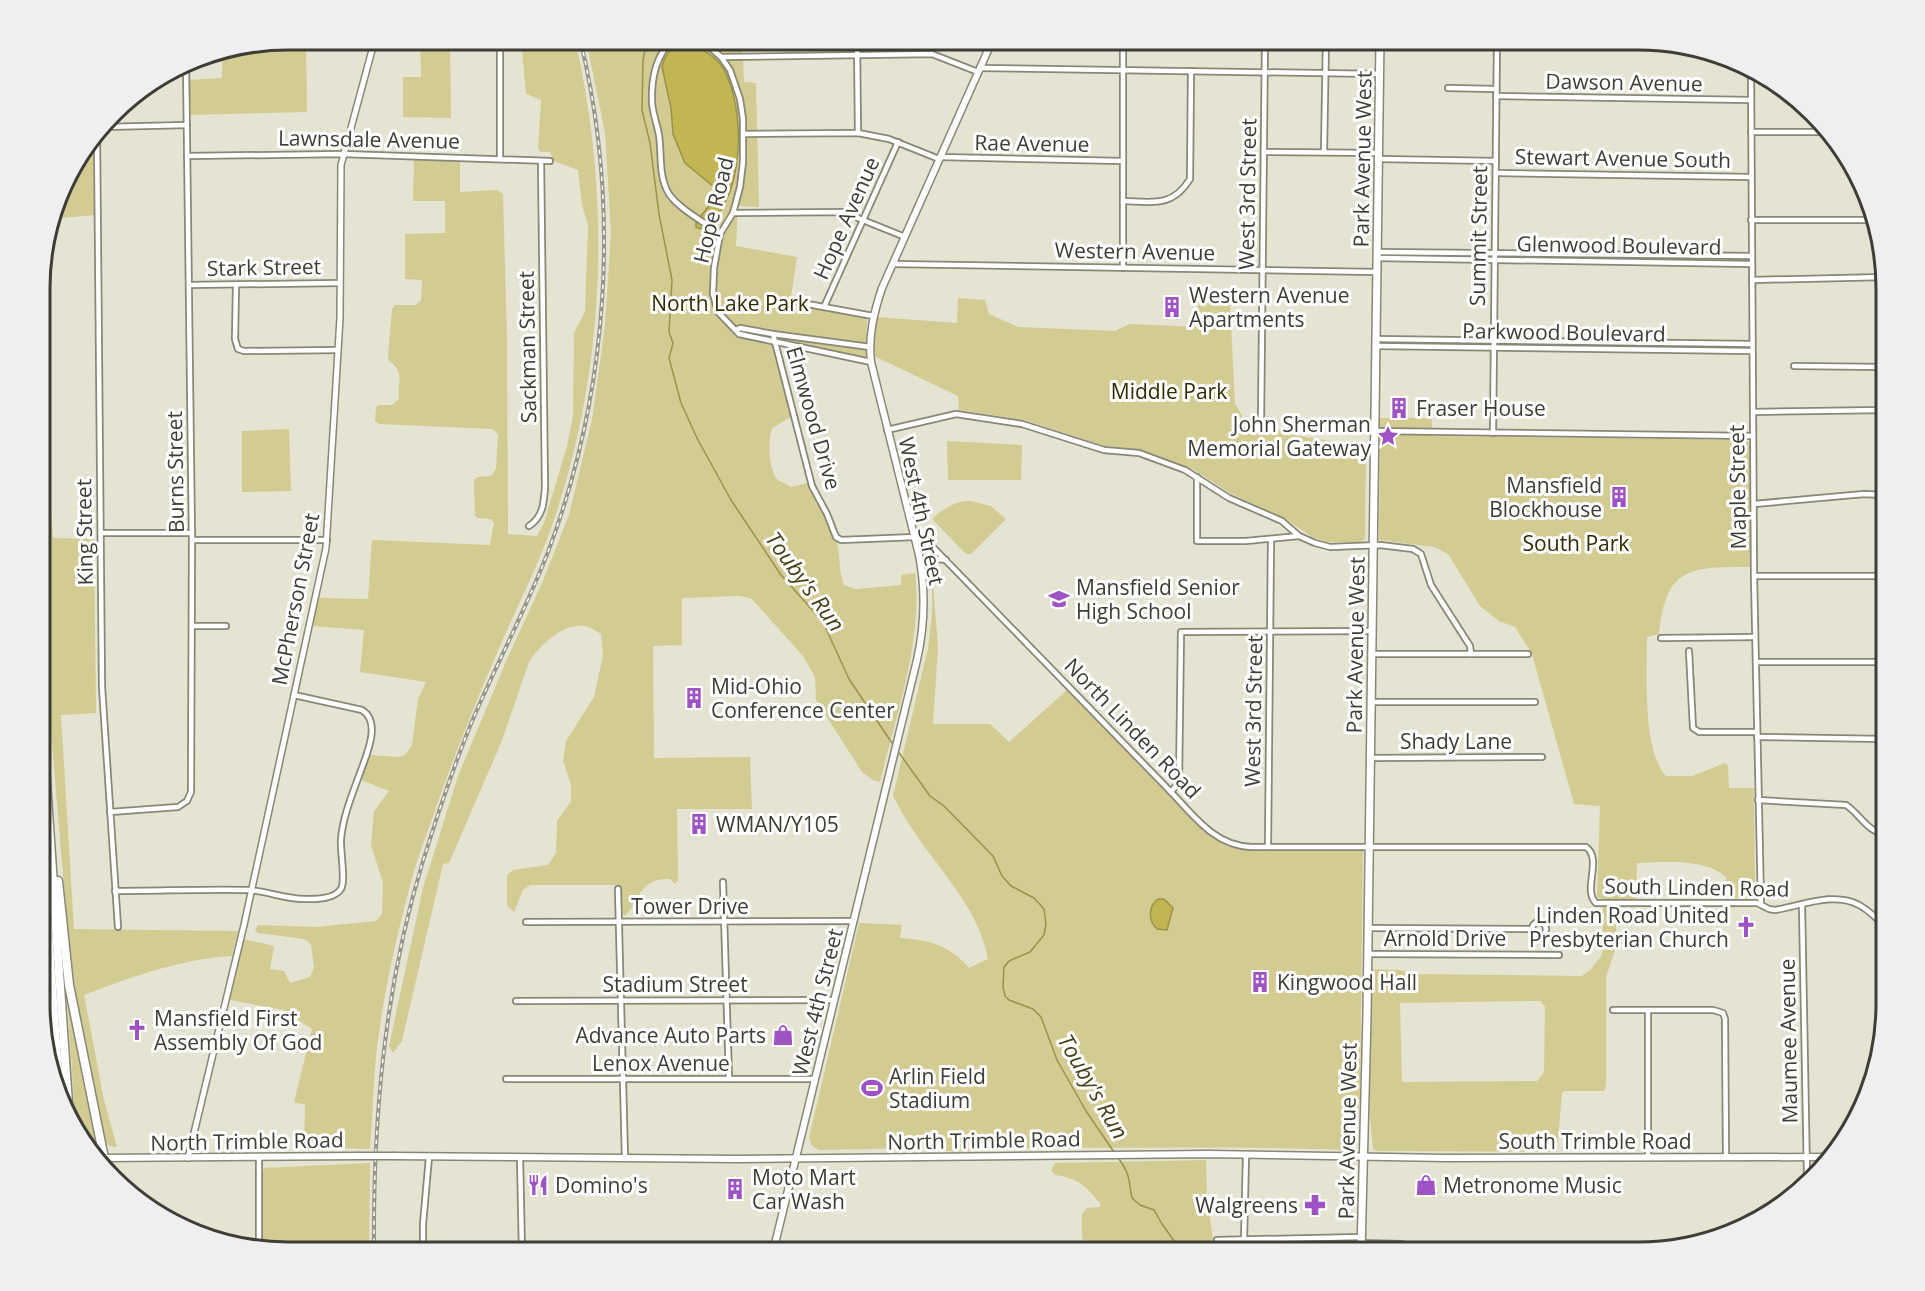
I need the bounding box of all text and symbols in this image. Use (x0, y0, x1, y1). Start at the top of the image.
street label: Dawson Avenue (1545, 67, 1703, 97)
street label: Park Avenue West (1346, 70, 1378, 248)
street label: West 3rd Street (1232, 118, 1262, 270)
street label: Lawnsdale Avenue (278, 123, 460, 155)
street label: Rae Avenue (974, 128, 1090, 158)
street label: Stewart Avenue South (1515, 142, 1731, 174)
street label: Hope Avenue (807, 152, 885, 284)
street label: Hope Road (686, 154, 740, 266)
street label: Summit Street (1463, 166, 1493, 306)
street label: Glenwood Boulevard (1516, 229, 1722, 261)
street label: Western Avenue (1055, 236, 1215, 266)
street label: Stark Street (207, 252, 321, 282)
street label: Sackman Street (512, 271, 542, 423)
place label: Western Avenue Apartments (1189, 281, 1350, 333)
park label: North Lake Park (651, 289, 809, 317)
building icon: Western Avenue Apartments (1160, 295, 1184, 319)
street label: Parkwood Boulevard (1462, 316, 1666, 348)
street label: Elmwood Drive (780, 343, 848, 493)
park label: Middle Park (1111, 377, 1227, 405)
place label: Fraser House (1416, 394, 1546, 422)
building icon: Fraser House (1387, 396, 1411, 420)
place label: John Sherman Memorial Gateway (1187, 410, 1371, 462)
street label: Burns Street (160, 411, 190, 533)
place icon: John Sherman Memorial Gateway (1376, 424, 1400, 448)
street label: Maple Street (1722, 424, 1752, 550)
street label: West 4th Street (893, 434, 951, 588)
place label: Mansfield Blockhouse (1489, 471, 1602, 523)
street label: King Street (69, 478, 99, 586)
building icon: Mansfield Blockhouse (1607, 485, 1631, 509)
street label: McPherson Street (265, 511, 325, 687)
water label: Touby's Run (760, 525, 852, 637)
park label: South Park (1523, 529, 1629, 557)
street label: Park Avenue West (1339, 556, 1371, 734)
place label: Mansfield Senior High School (1076, 573, 1240, 625)
school or university icon: Mansfield Senior High School (1047, 587, 1071, 611)
street label: West 3rd Street (1238, 635, 1268, 787)
street label: North Linden Road (1059, 652, 1207, 804)
place label: Mid-Ohio Conference Center (711, 672, 895, 724)
building icon: Mid-Ohio Conference Center (682, 686, 706, 710)
street label: Shady Lane (1400, 727, 1512, 755)
place label: WMAN/Y105 (716, 810, 839, 838)
building icon: WMAN/Y105 (687, 812, 711, 836)
street label: South Linden Road (1604, 871, 1790, 903)
street label: Tower Drive (631, 892, 749, 920)
place label: Linden Road United Presbyterian Church (1529, 901, 1729, 953)
church icon: Linden Road United Presbyterian Church (1734, 915, 1758, 939)
street label: Arnold Drive (1384, 924, 1506, 952)
street label: West 4th Street (785, 926, 849, 1078)
street label: Maumee Avenue (1773, 958, 1803, 1124)
place label: Kingwood Hall (1277, 968, 1417, 996)
street label: Stadium Street (602, 970, 748, 998)
building icon: Kingwood Hall (1248, 970, 1272, 994)
place label: Mansfield First Assembly Of God (154, 1004, 322, 1056)
church icon: Mansfield First Assembly Of God (125, 1018, 149, 1042)
place label: Advance Auto Parts (575, 1021, 766, 1049)
shop icon: Advance Auto Parts (771, 1023, 795, 1047)
water label: Touby's Run (1052, 1028, 1136, 1144)
street label: Park Avenue West (1331, 1042, 1363, 1220)
street label: Lenox Avenue (592, 1049, 730, 1077)
place label: Arlin Field Stadium (889, 1062, 986, 1114)
sports icon: Arlin Field Stadium (860, 1076, 884, 1100)
street label: North Trimble Road (887, 1124, 1081, 1156)
street label: North Trimble Road (150, 1125, 344, 1157)
street label: South Trimble Road (1498, 1127, 1692, 1155)
place label: Moto Mart Car Wash (752, 1163, 856, 1215)
place label: Domino's (555, 1171, 648, 1199)
place label: Metronome Music (1443, 1171, 1622, 1199)
restaurant icon: Domino's (526, 1173, 550, 1197)
shop icon: Metronome Music (1414, 1173, 1438, 1197)
building icon: Moto Mart Car Wash (723, 1177, 747, 1201)
place label: Walgreens (1195, 1191, 1298, 1219)
pharmacy icon: Walgreens (1303, 1193, 1327, 1217)

